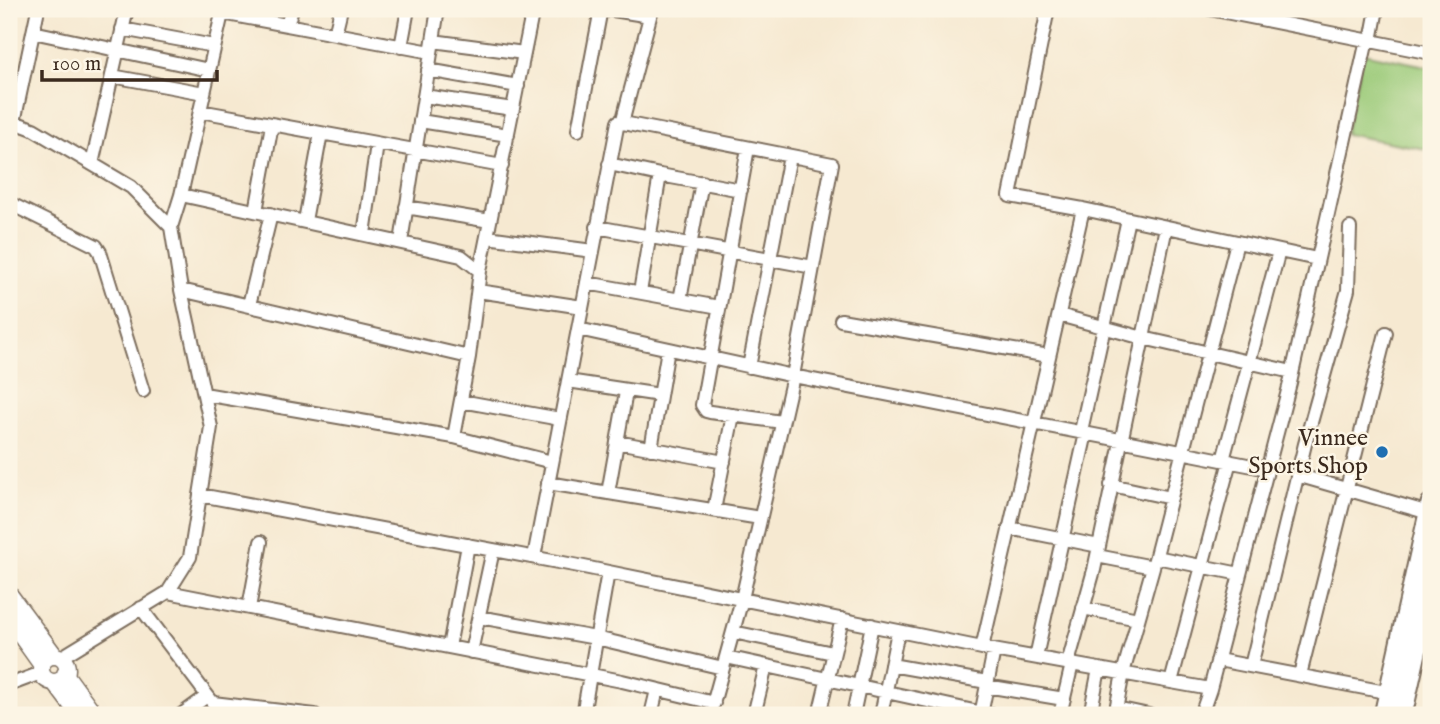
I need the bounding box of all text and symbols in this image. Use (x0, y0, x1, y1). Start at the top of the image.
scale bar (42, 38, 217, 82)
text: 100 m (52, 51, 101, 78)
place label: Vinnee Sports Shop (1248, 423, 1368, 482)
marker: Vinnee Sports Shop (1374, 444, 1390, 460)

